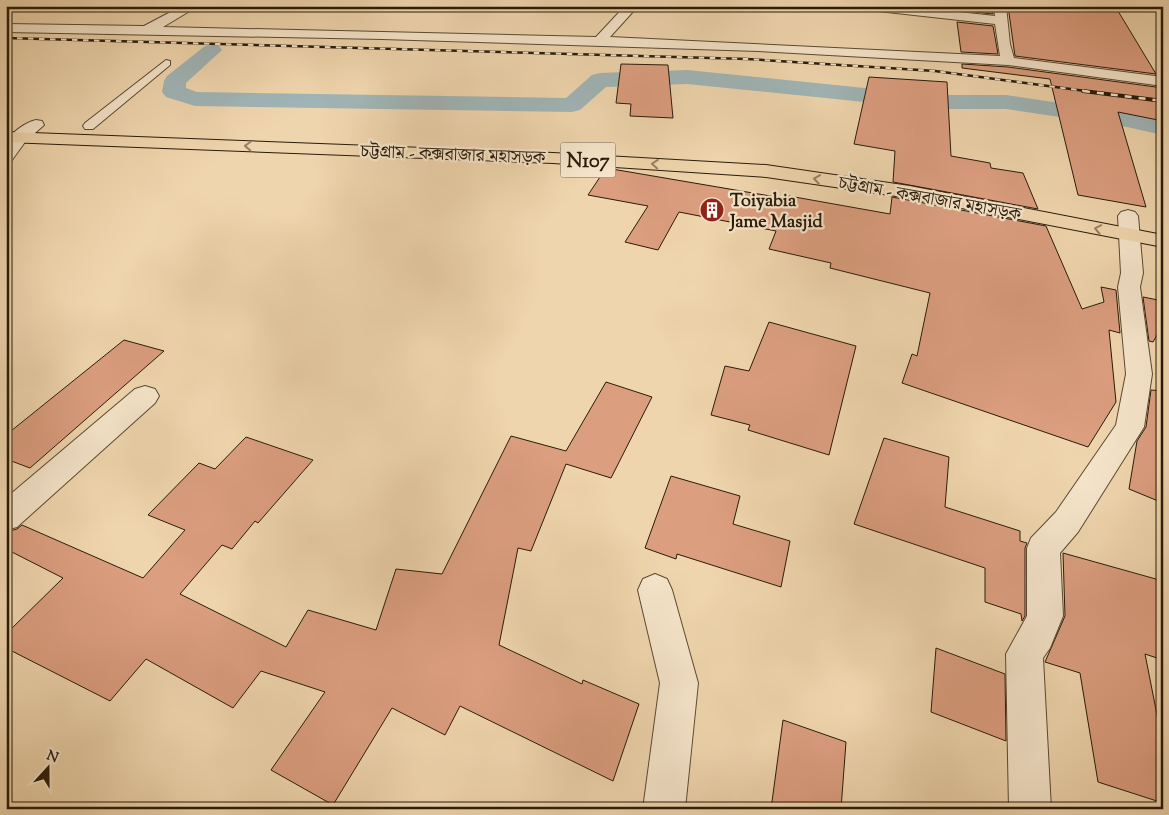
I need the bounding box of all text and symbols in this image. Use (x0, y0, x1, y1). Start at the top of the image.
street label: চট্টগ্রাম - কক্সবাজার মহাসড়ক (359, 140, 547, 172)
one-way arrow (244, 141, 252, 152)
road number: N107 (560, 142, 616, 178)
one-way arrow (651, 159, 659, 170)
street label: চট্টগ্রাম - কক্সবাজার মহাসড়ক (835, 171, 1024, 229)
one-way arrow (813, 174, 822, 184)
place label: Toiyabia Jame Masjid (728, 189, 823, 236)
building icon: Toiyabia Jame Masjid (699, 197, 725, 223)
one-way arrow (1093, 224, 1102, 235)
north arrow (22, 742, 72, 792)
text: N (43, 746, 61, 769)

